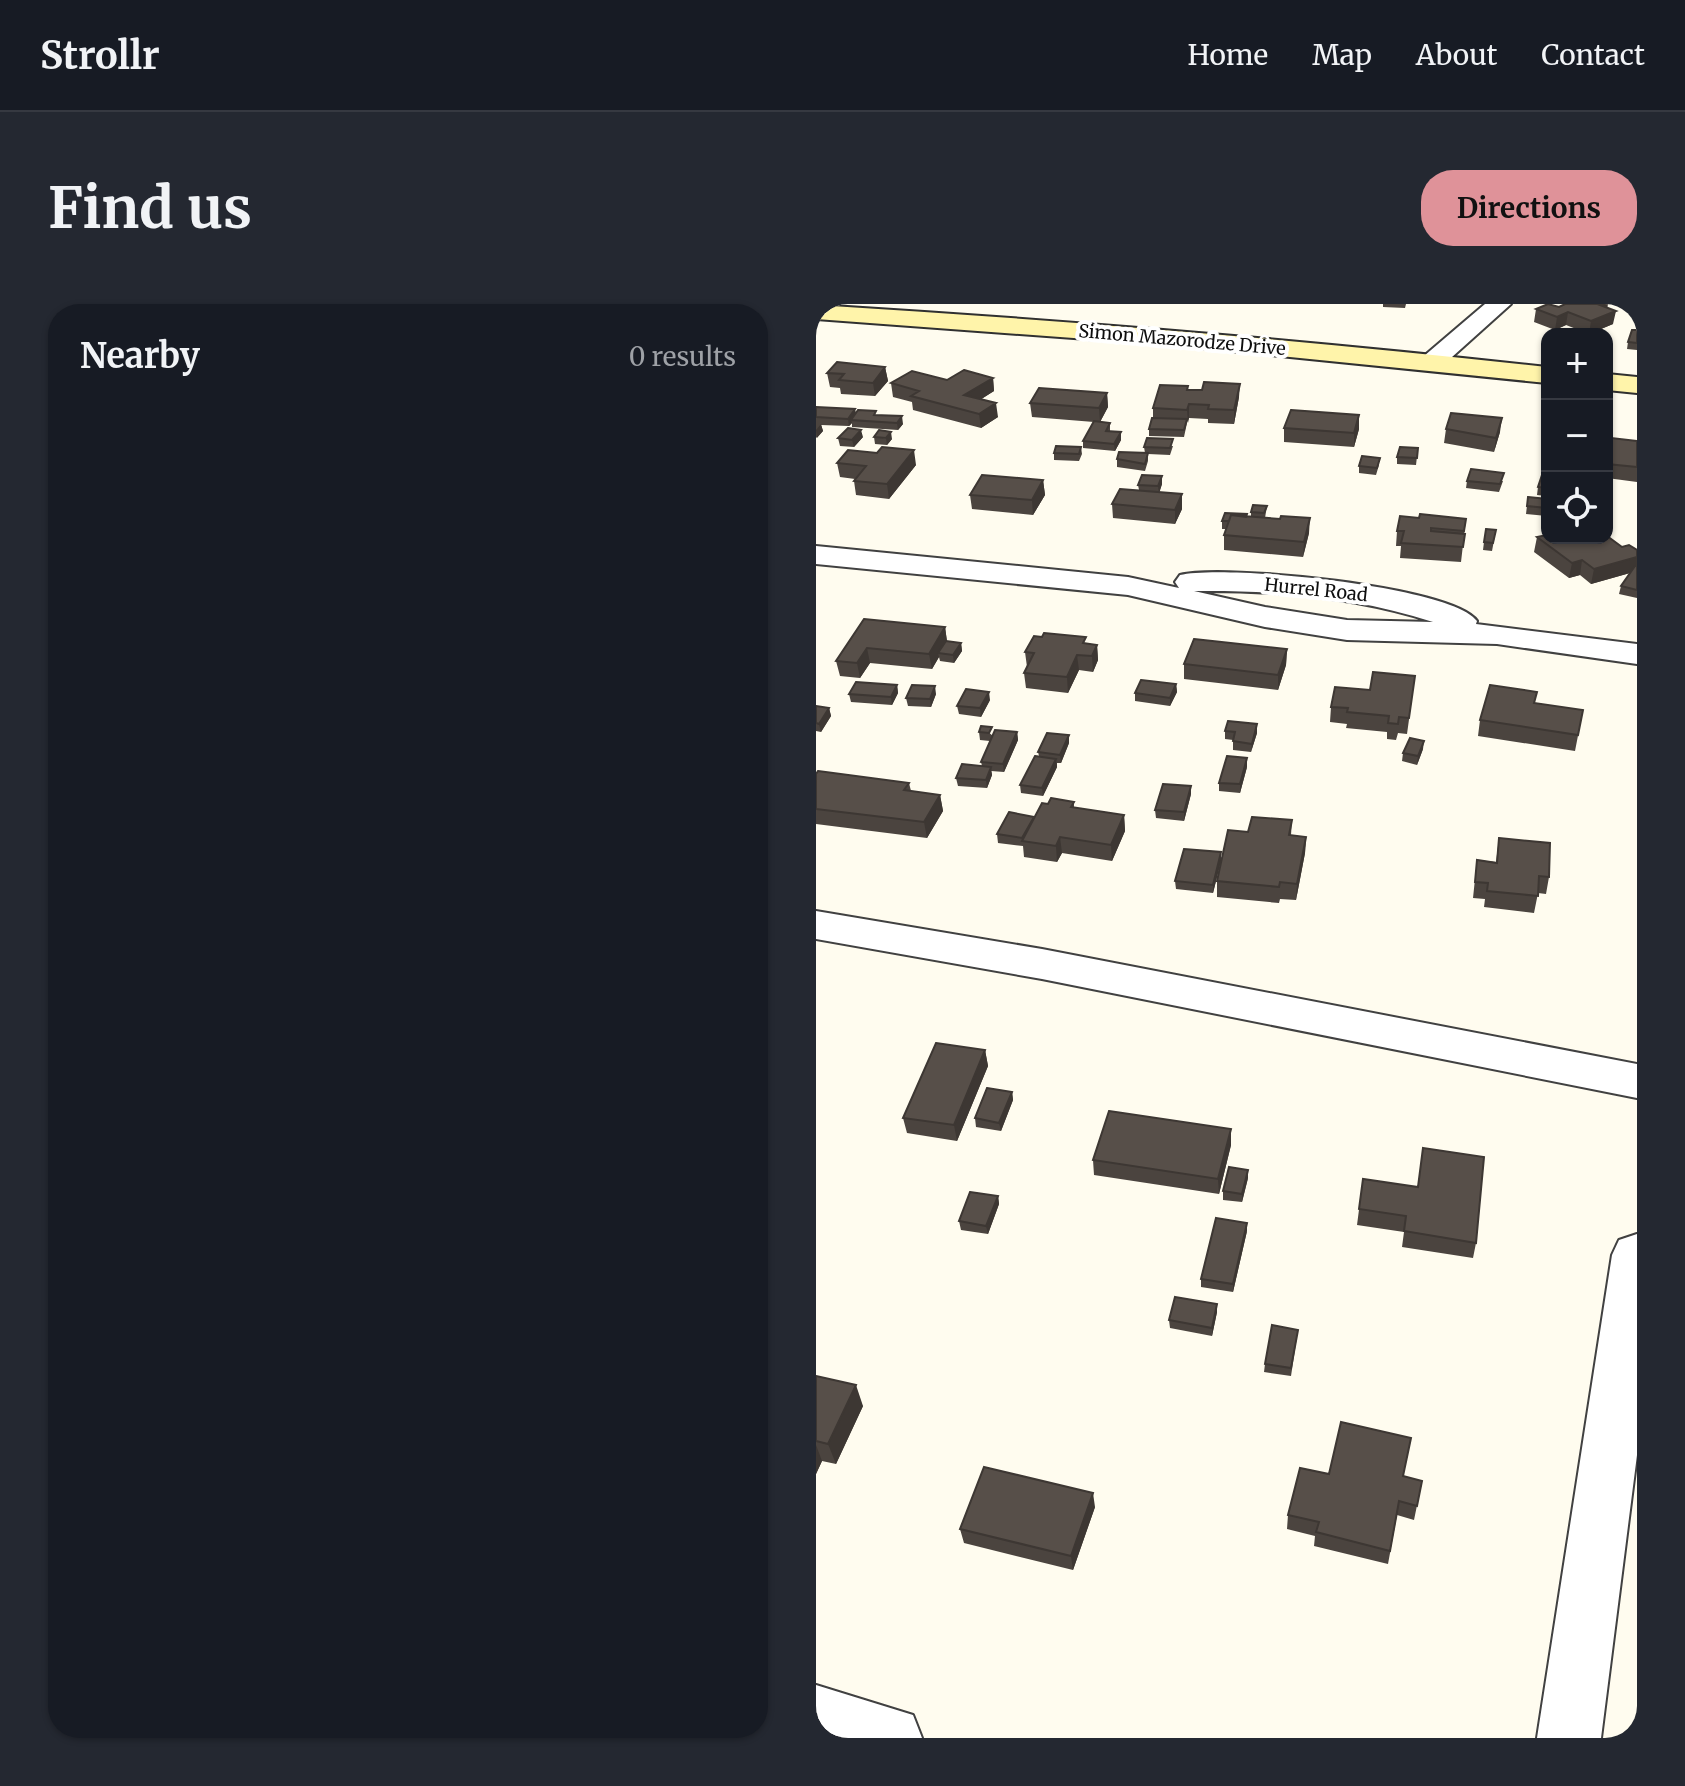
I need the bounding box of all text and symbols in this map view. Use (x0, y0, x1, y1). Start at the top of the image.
text: Strollr (40, 32, 160, 79)
text: Home (1187, 37, 1268, 73)
text: Map (1312, 37, 1372, 73)
text: About (1416, 37, 1497, 73)
text: Contact (1541, 37, 1645, 73)
button: Directions (1421, 170, 1637, 246)
text: Find us (48, 173, 252, 243)
street label: Simon Mazorodze Drive (1077, 319, 1287, 360)
map controls (1541, 328, 1613, 544)
button: + (1541, 328, 1613, 400)
text: Nearby (80, 335, 200, 377)
text: 0 results (629, 340, 736, 373)
button: − (1541, 400, 1613, 472)
button: locate (1541, 472, 1613, 544)
street label: Hurrel Road (1263, 573, 1369, 606)

